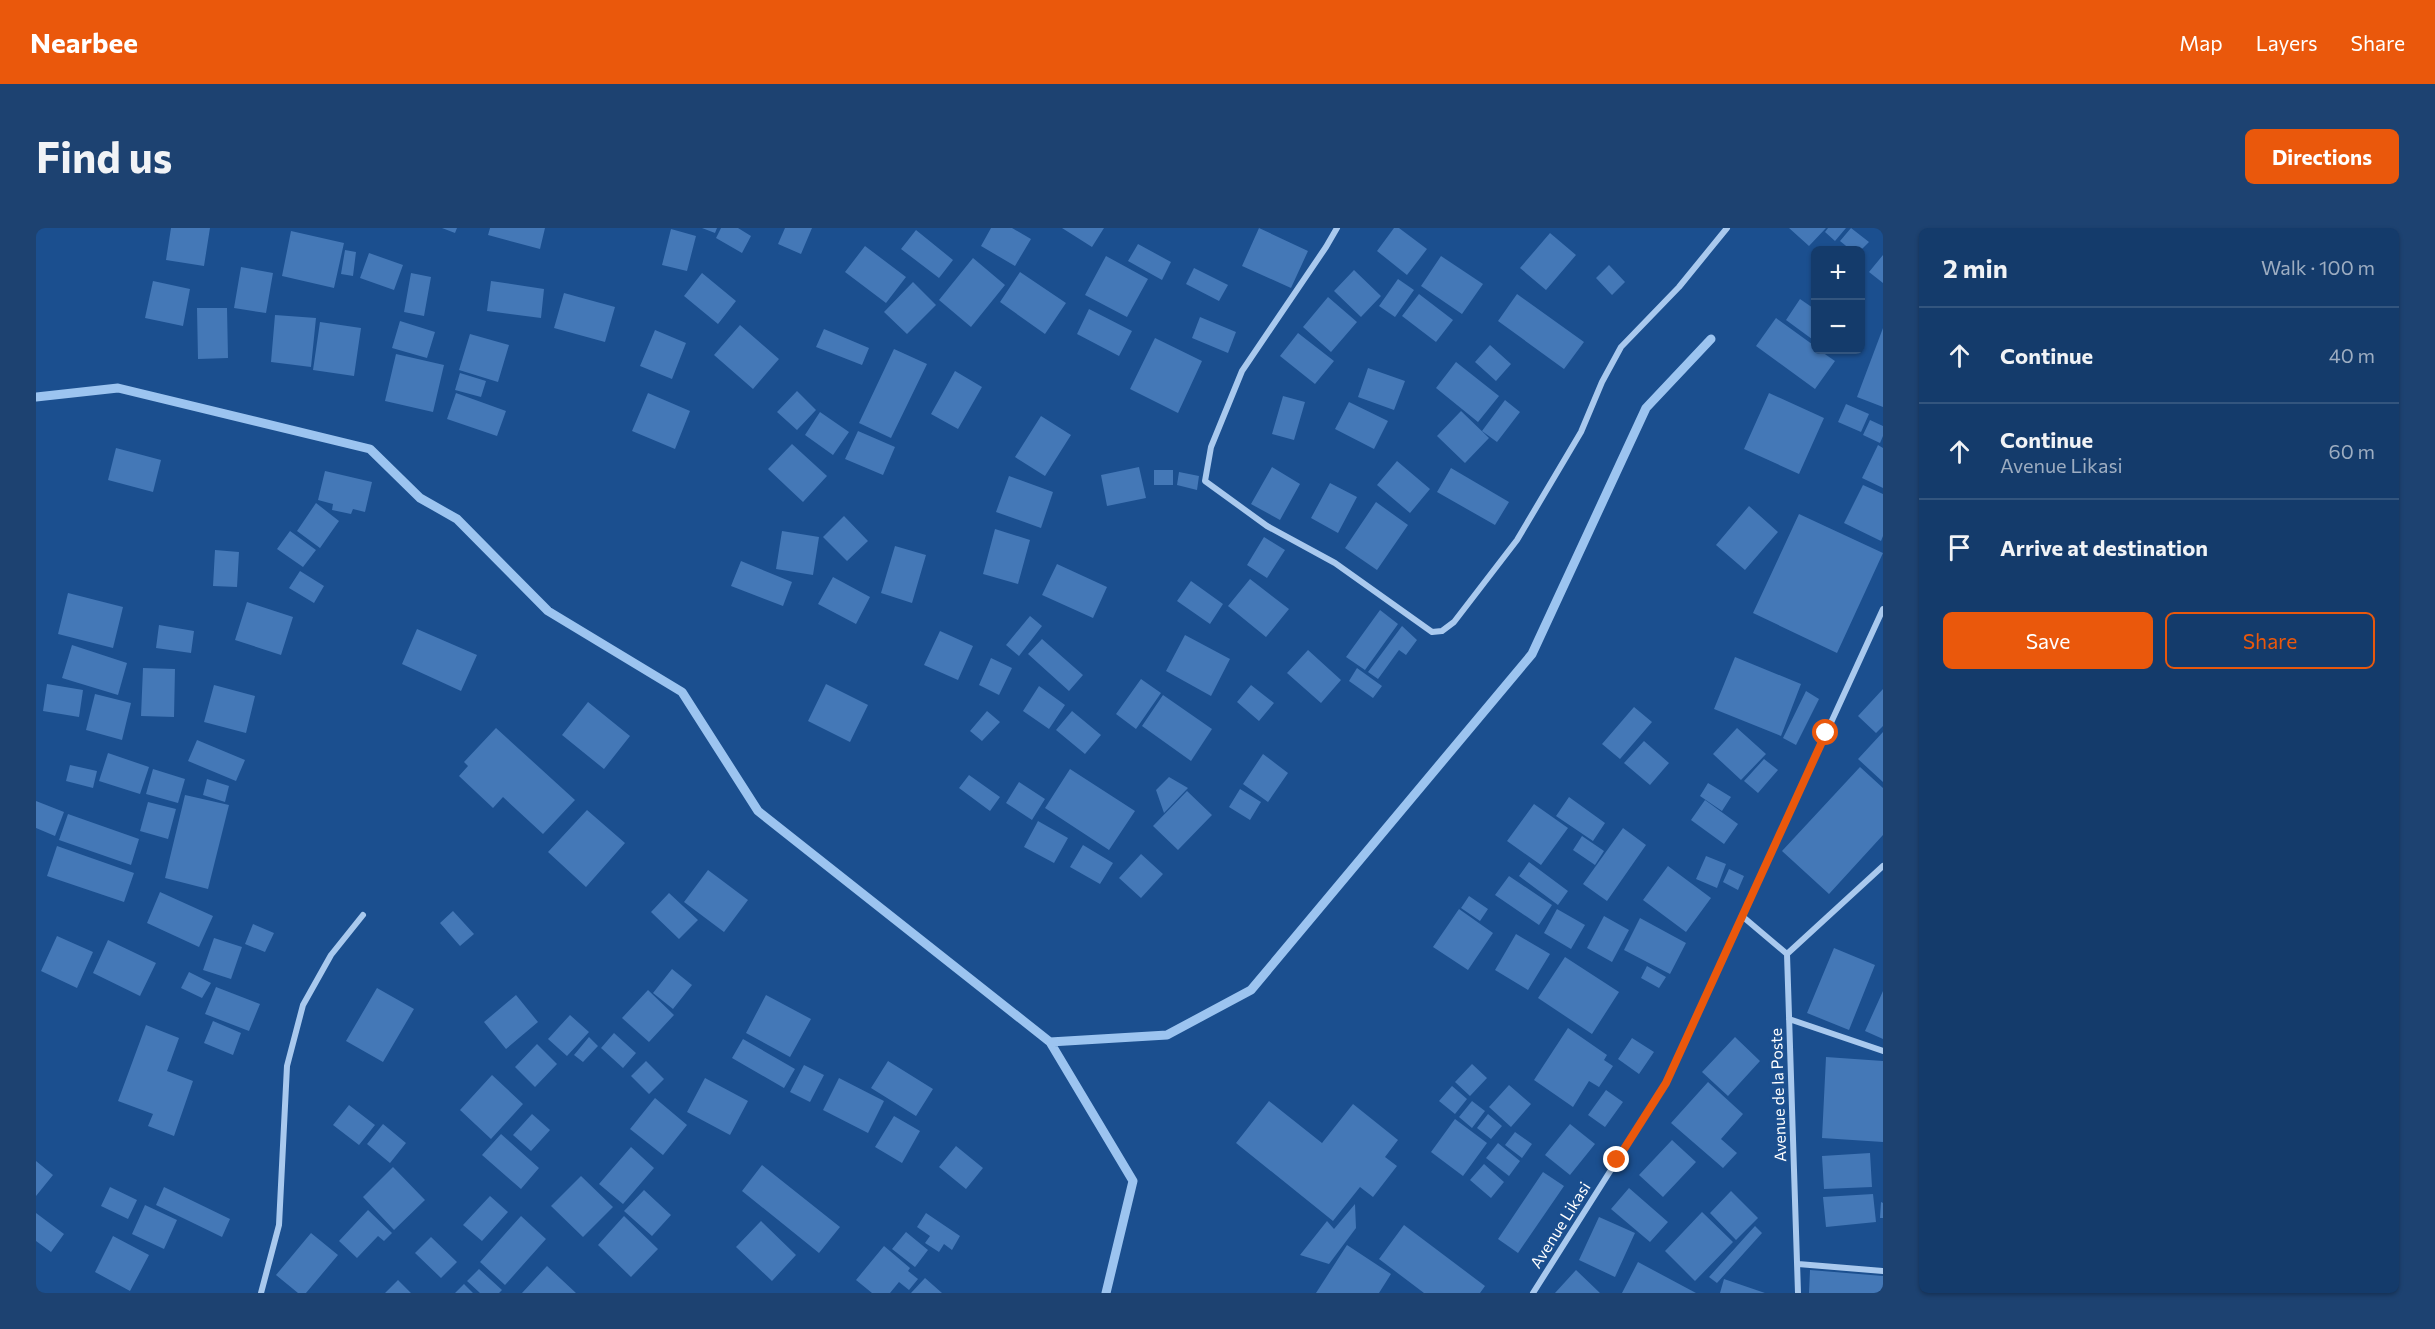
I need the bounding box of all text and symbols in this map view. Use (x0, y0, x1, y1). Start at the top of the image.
text: Nearbee (30, 25, 138, 59)
text: Map (2179, 30, 2223, 55)
text: Layers (2256, 30, 2318, 55)
text: Share (2351, 30, 2405, 55)
button: Directions (2245, 129, 2399, 184)
text: Find us (36, 130, 172, 182)
map controls (1811, 246, 1865, 354)
button: + (1811, 246, 1865, 300)
text: 2 min (1943, 252, 2008, 283)
text: Walk · 100 m (2261, 255, 2375, 279)
button: − (1811, 300, 1865, 354)
icon: ahead (1943, 339, 1976, 372)
text: Continue (2000, 342, 2093, 369)
text: 40 m (2329, 343, 2375, 367)
text: Continue (2000, 426, 2093, 453)
icon: ahead (1943, 435, 1976, 468)
text: 60 m (2329, 439, 2375, 463)
text: Avenue Likasi (2000, 453, 2123, 477)
icon: arrive (1943, 531, 1976, 564)
text: Arrive at destination (2000, 534, 2208, 561)
button: Save (1943, 612, 2153, 669)
button: Share (2165, 612, 2375, 669)
route start (1812, 719, 1838, 745)
street label: Avenue de la Poste (1766, 1028, 1789, 1162)
route end (1603, 1146, 1629, 1172)
street label: Avenue Likasi (1526, 1178, 1594, 1271)

